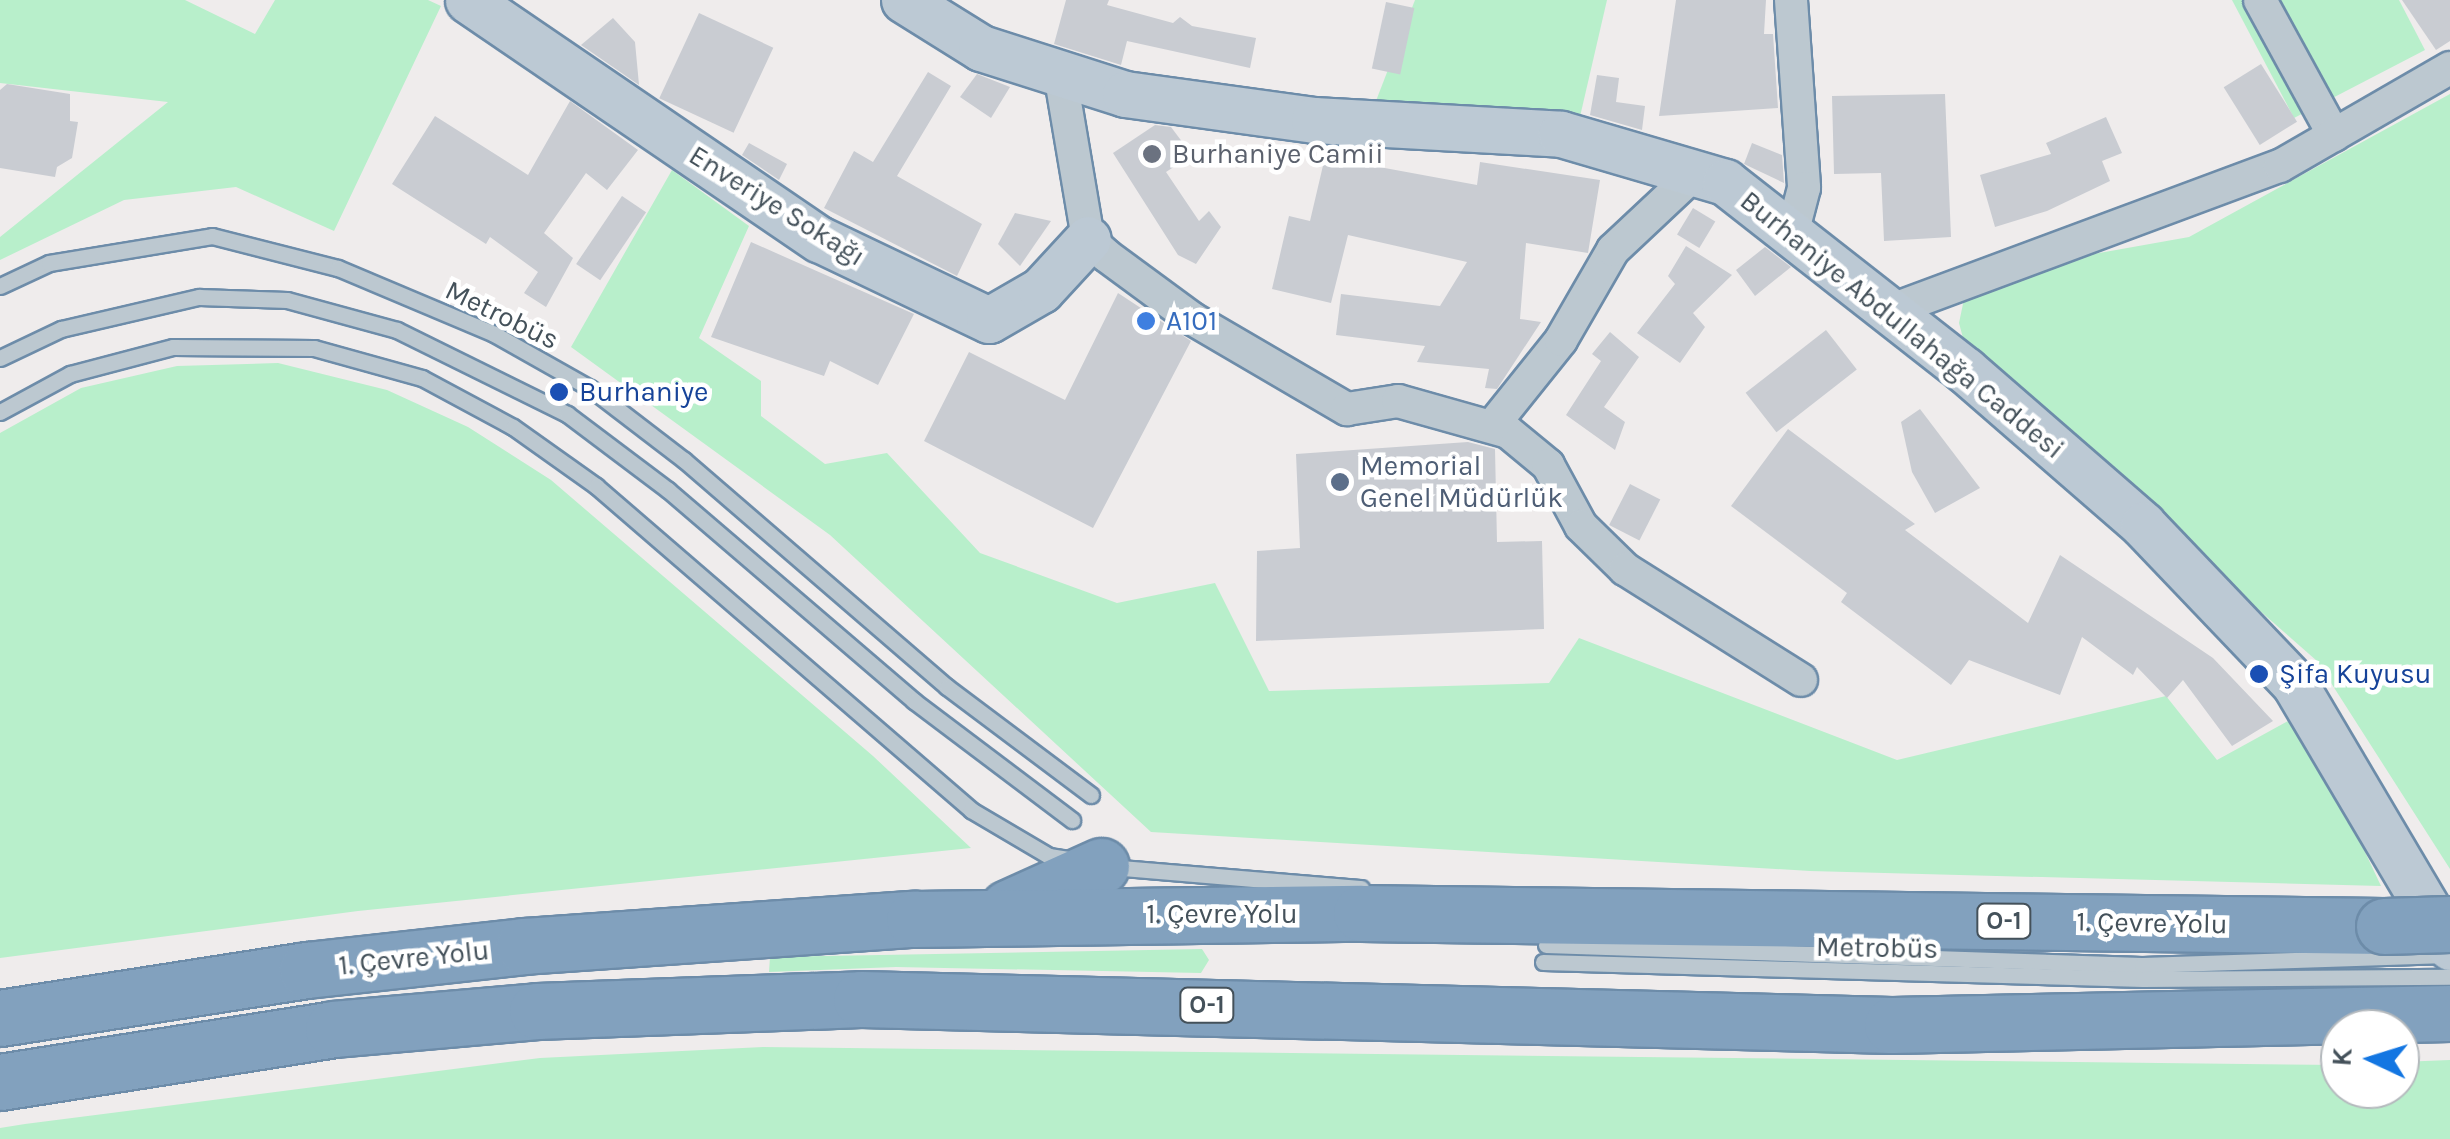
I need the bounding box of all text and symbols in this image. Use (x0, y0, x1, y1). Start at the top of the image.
place label: Burhaniye Camii (1172, 137, 1384, 171)
street label: Enveriye Sokağı (683, 138, 871, 274)
marker: Burhaniye Camii (1141, 143, 1163, 165)
street label: Burhaniye Abdullahağa Caddesi (1733, 184, 2071, 466)
street label: Metrobüs (440, 273, 564, 357)
place label: A101 (1166, 304, 1217, 338)
marker: A101 (1135, 310, 1157, 332)
place label: Burhaniye (579, 375, 708, 409)
marker: Burhaniye (548, 381, 570, 403)
place label: Memorial Genel Müdürlük (1360, 449, 1563, 515)
marker: Memorial Genel Müdürlük (1329, 471, 1351, 493)
place label: Şifa Kuyusu (2279, 657, 2432, 691)
marker: Şifa Kuyusu (2248, 663, 2270, 685)
street label: 1. Çevre Yolu (1146, 897, 1298, 931)
road number: O-1 (1974, 901, 2034, 941)
street label: 1. Çevre Yolu (2076, 905, 2228, 941)
street label: Metrobüs (1816, 930, 1938, 966)
street label: 1. Çevre Yolu (337, 933, 491, 983)
road number: O-1 (1177, 985, 1237, 1025)
north arrow (2320, 1009, 2420, 1109)
text: K (2324, 1047, 2359, 1067)

